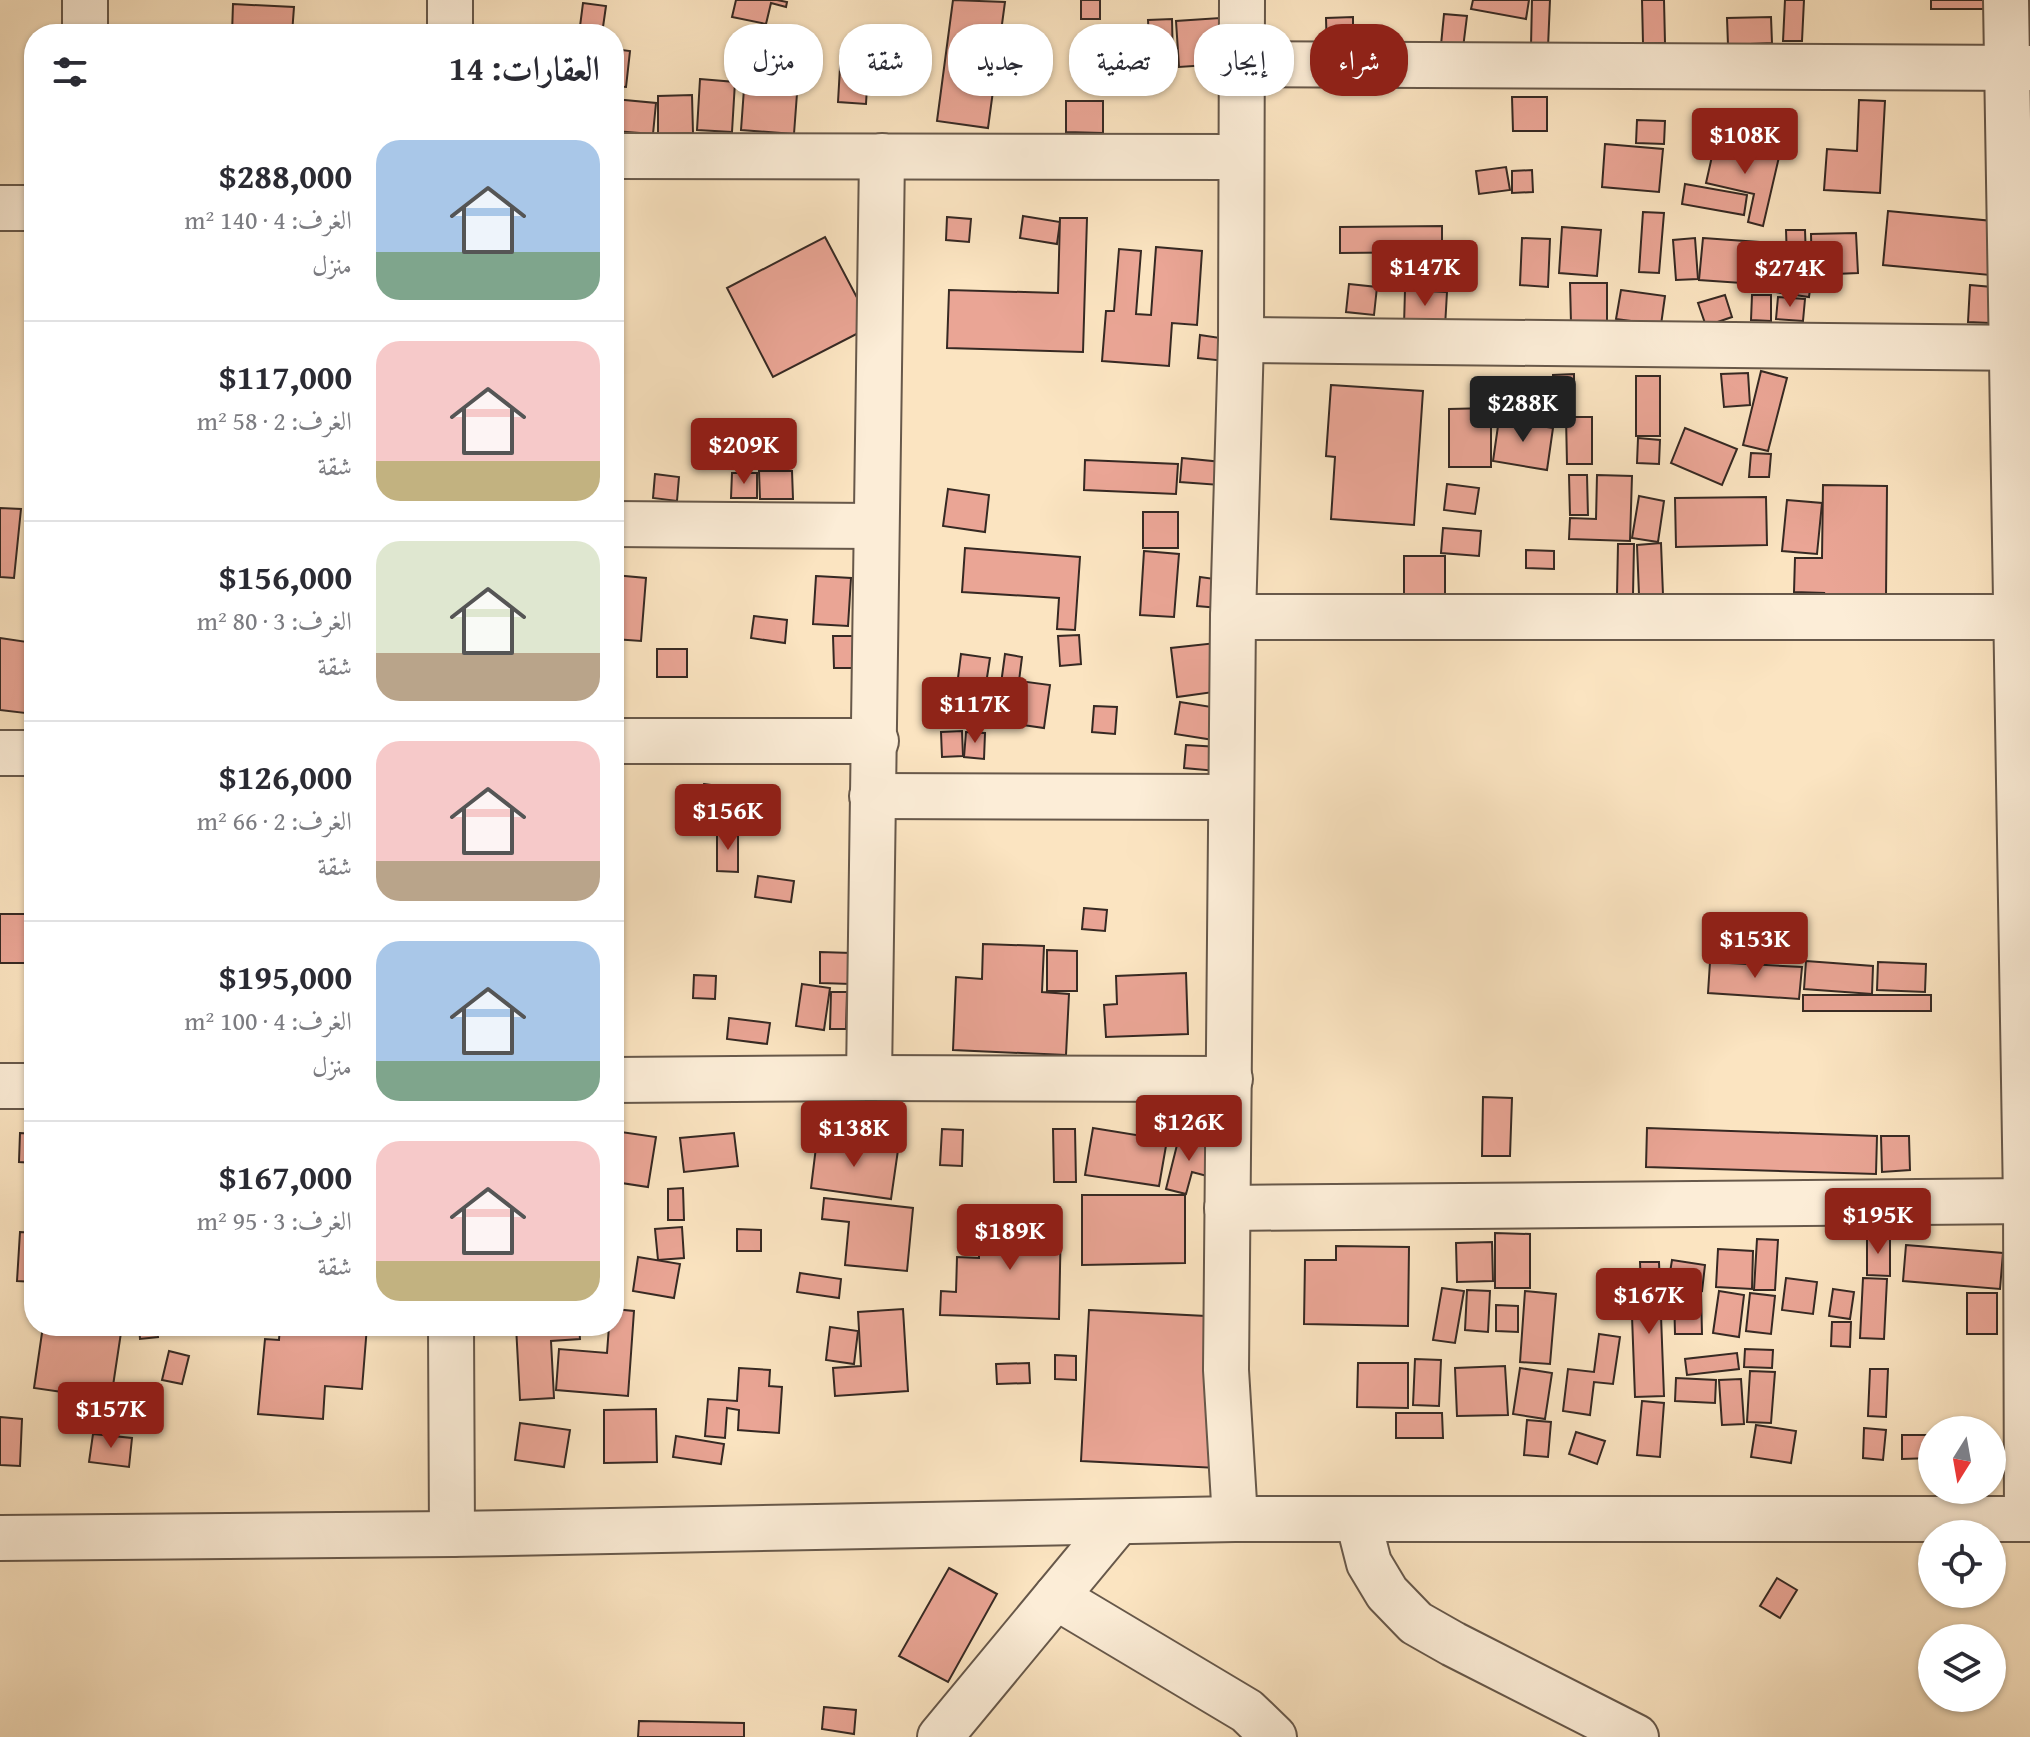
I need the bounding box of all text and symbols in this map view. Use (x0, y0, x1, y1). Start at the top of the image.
chip: منزل (724, 24, 823, 96)
chip: شقة (839, 24, 932, 96)
chip: جديد (948, 24, 1053, 96)
chip: تصفية (1069, 24, 1178, 96)
chip: إيجار (1194, 24, 1294, 96)
chip: شراء (1310, 24, 1408, 96)
text: العقارات: 14 (449, 43, 600, 92)
icon: filters (48, 50, 92, 94)
pin: $108K (1689, 108, 1801, 176)
text: $108K (1710, 114, 1780, 153)
text: $288,000 (219, 151, 352, 200)
icon: home (440, 172, 536, 268)
text: الغرف: 4 · 140 m² (184, 200, 352, 239)
pin: $147K (1369, 240, 1481, 308)
pin: $274K (1734, 241, 1846, 309)
text: منزل (312, 245, 352, 284)
text: $147K (1390, 246, 1460, 285)
text: $274K (1755, 247, 1825, 286)
text: $117,000 (219, 352, 352, 401)
icon: home (440, 373, 536, 469)
pin: $288K (1467, 376, 1579, 444)
text: $288K (1488, 382, 1558, 421)
text: الغرف: 2 · 58 m² (197, 401, 352, 440)
pin: $209K (688, 418, 800, 486)
text: $209K (709, 424, 779, 463)
text: شقة (318, 446, 352, 485)
text: $156,000 (219, 552, 352, 601)
icon: home (440, 573, 536, 669)
text: الغرف: 3 · 80 m² (197, 601, 352, 640)
text: شقة (318, 646, 352, 685)
pin: $117K (919, 677, 1031, 745)
text: $117K (940, 683, 1010, 722)
text: $126,000 (219, 752, 352, 801)
icon: home (440, 773, 536, 869)
pin: $156K (672, 784, 784, 852)
text: $156K (693, 790, 763, 829)
text: الغرف: 2 · 66 m² (197, 801, 352, 840)
text: شقة (318, 846, 352, 885)
pin: $153K (1699, 912, 1811, 980)
text: $153K (1720, 918, 1790, 957)
text: $195,000 (219, 952, 352, 1001)
icon: home (440, 973, 536, 1069)
text: الغرف: 4 · 100 m² (184, 1001, 352, 1040)
text: منزل (312, 1046, 352, 1085)
pin: $126K (1133, 1095, 1245, 1163)
pin: $138K (798, 1101, 910, 1169)
text: $126K (1154, 1101, 1224, 1140)
text: $138K (819, 1107, 889, 1146)
text: $167,000 (219, 1152, 352, 1201)
icon: home (440, 1173, 536, 1269)
pin: $195K (1822, 1188, 1934, 1256)
text: $195K (1843, 1194, 1913, 1233)
text: الغرف: 3 · 95 m² (197, 1201, 352, 1240)
pin: $189K (954, 1204, 1066, 1272)
text: $189K (975, 1210, 1045, 1249)
text: شقة (318, 1246, 352, 1285)
pin: $167K (1593, 1268, 1705, 1336)
text: $167K (1614, 1274, 1684, 1313)
pin: $157K (55, 1382, 167, 1450)
text: $157K (76, 1388, 146, 1427)
north arrow (1918, 1416, 2006, 1504)
map controls (1918, 1416, 2006, 1712)
button: locate (1918, 1520, 2006, 1608)
button: layers (1918, 1624, 2006, 1712)

